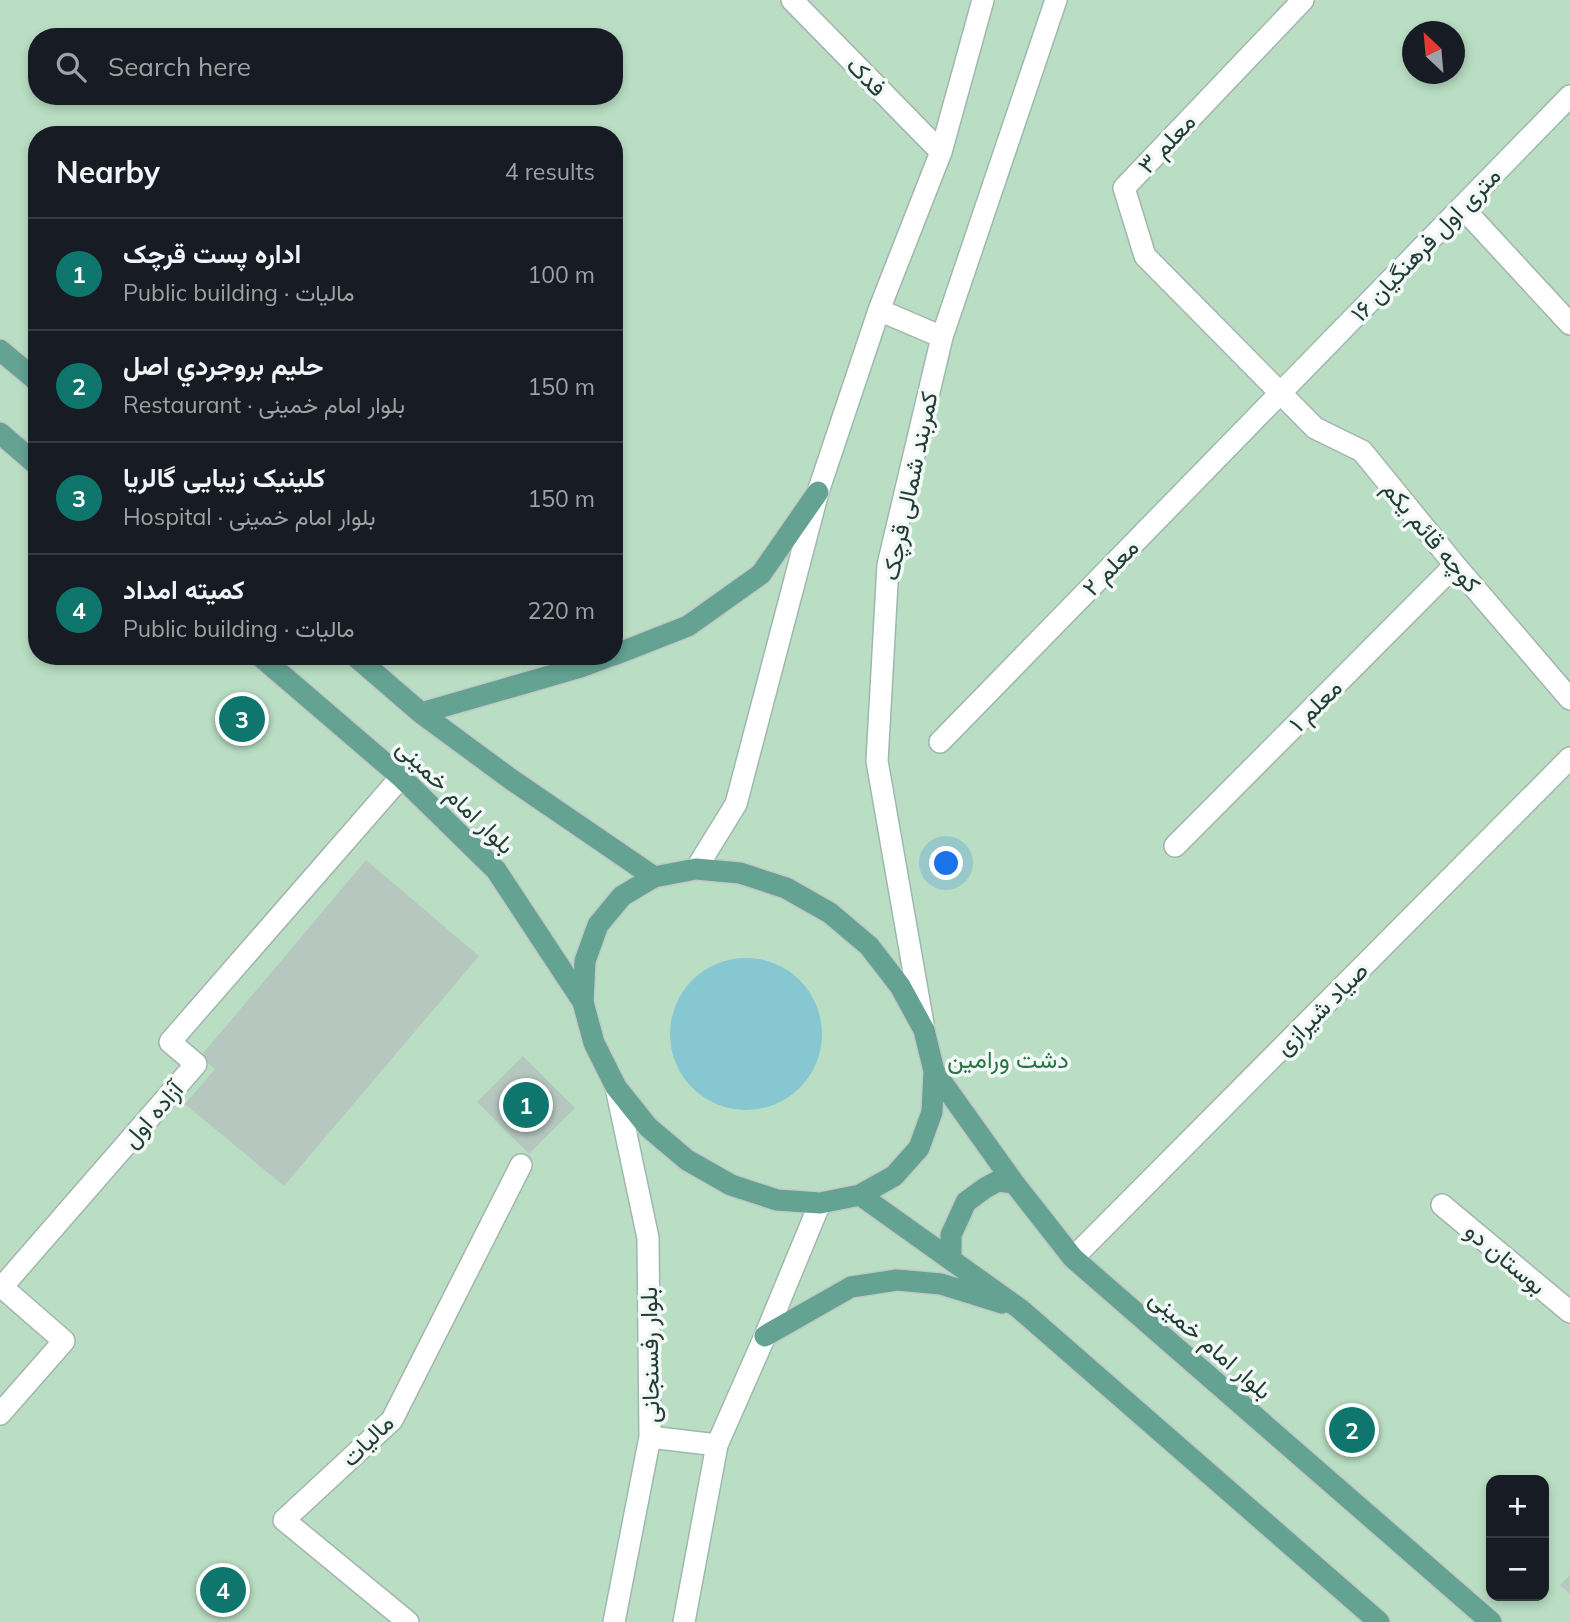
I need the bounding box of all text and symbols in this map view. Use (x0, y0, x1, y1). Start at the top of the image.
north arrow (1402, 21, 1465, 84)
search box (28, 28, 623, 105)
icon: search (52, 48, 90, 86)
text: Search here (108, 50, 251, 83)
street label: فدک (841, 50, 893, 102)
street label: معلم ۳ (1131, 107, 1203, 181)
text: Nearby (56, 153, 160, 191)
text: 4 results (505, 157, 595, 186)
street label: ۱۶ متری اول فرهنگیان (1344, 160, 1507, 328)
text: اداره پست قرچک (123, 237, 301, 270)
text: 1 (72, 260, 86, 289)
text: 100 m (527, 260, 595, 289)
text: Public building · مالیات (123, 278, 355, 307)
text: حليم بروجردي اصل (123, 349, 323, 382)
text: 2 (72, 372, 86, 401)
text: 150 m (527, 372, 595, 401)
street label: کمربند شمالی قرچک (874, 389, 946, 583)
text: Restaurant · بلوار امام خمینی (123, 390, 405, 419)
text: کلینیک زیبایی گالریا (123, 461, 325, 494)
street label: کوچه قائم یکم (1375, 474, 1488, 599)
text: 3 (72, 484, 86, 513)
text: 150 m (527, 484, 595, 513)
text: Hospital · بلوار امام خمینی (123, 502, 376, 531)
street label: معلم ۲ (1076, 532, 1146, 603)
text: کمیته امداد (123, 573, 245, 606)
text: 4 (72, 596, 86, 625)
text: 220 m (527, 596, 595, 625)
text: Public building · مالیات (123, 614, 355, 643)
street label: معلم ۱ (1282, 672, 1349, 739)
pin: 3 (219, 693, 265, 745)
street label: بلوار امام خمینی (389, 732, 521, 861)
your location (929, 846, 963, 880)
street label: صیاد شیرازی (1268, 955, 1375, 1062)
park label: دشت ورامین (947, 1044, 1069, 1075)
street label: آزاده اول (115, 1073, 191, 1154)
pin: 1 (503, 1079, 549, 1131)
street label: بوستان دو (1459, 1215, 1553, 1301)
street label: بلوار امام خمینی (1142, 1283, 1279, 1407)
street label: بلوار رفسنجانی (633, 1287, 666, 1423)
pin: 2 (1329, 1404, 1375, 1456)
street label: مالیات (334, 1407, 400, 1473)
map controls (1486, 1475, 1549, 1601)
button: + (1486, 1475, 1549, 1538)
button: − (1486, 1538, 1549, 1601)
pin: 4 (200, 1564, 246, 1616)

